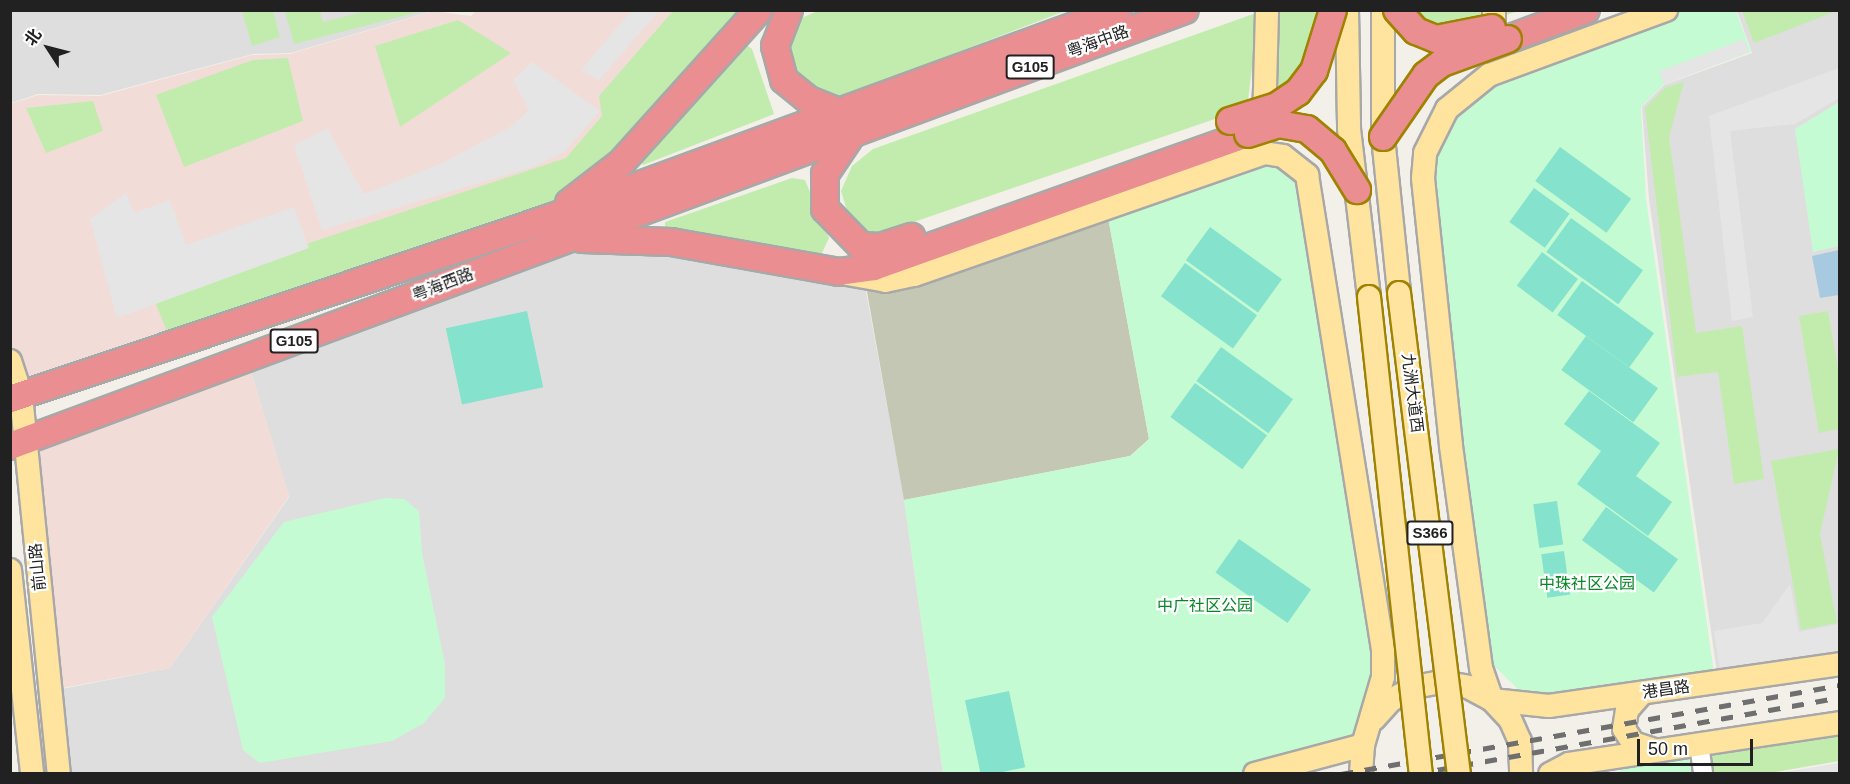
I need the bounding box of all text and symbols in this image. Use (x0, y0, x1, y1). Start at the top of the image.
north arrow (18, 18, 78, 78)
street label: 粤海中路 (1065, 22, 1131, 62)
text: 北 (21, 26, 45, 49)
road number: G105 (1004, 55, 1056, 79)
street label: 粤海西路 (410, 265, 476, 305)
road number: G105 (268, 329, 320, 353)
street label: 九洲大道西 (1398, 352, 1426, 434)
road number: S366 (1406, 521, 1454, 545)
street label: 前山路 (26, 542, 50, 592)
park label: 中珠社区公园 (1539, 574, 1635, 594)
park label: 中广社区公园 (1157, 596, 1253, 616)
street label: 港昌路 (1641, 677, 1691, 703)
scale bar (1640, 727, 1756, 765)
text: 50 m (1648, 739, 1688, 759)

